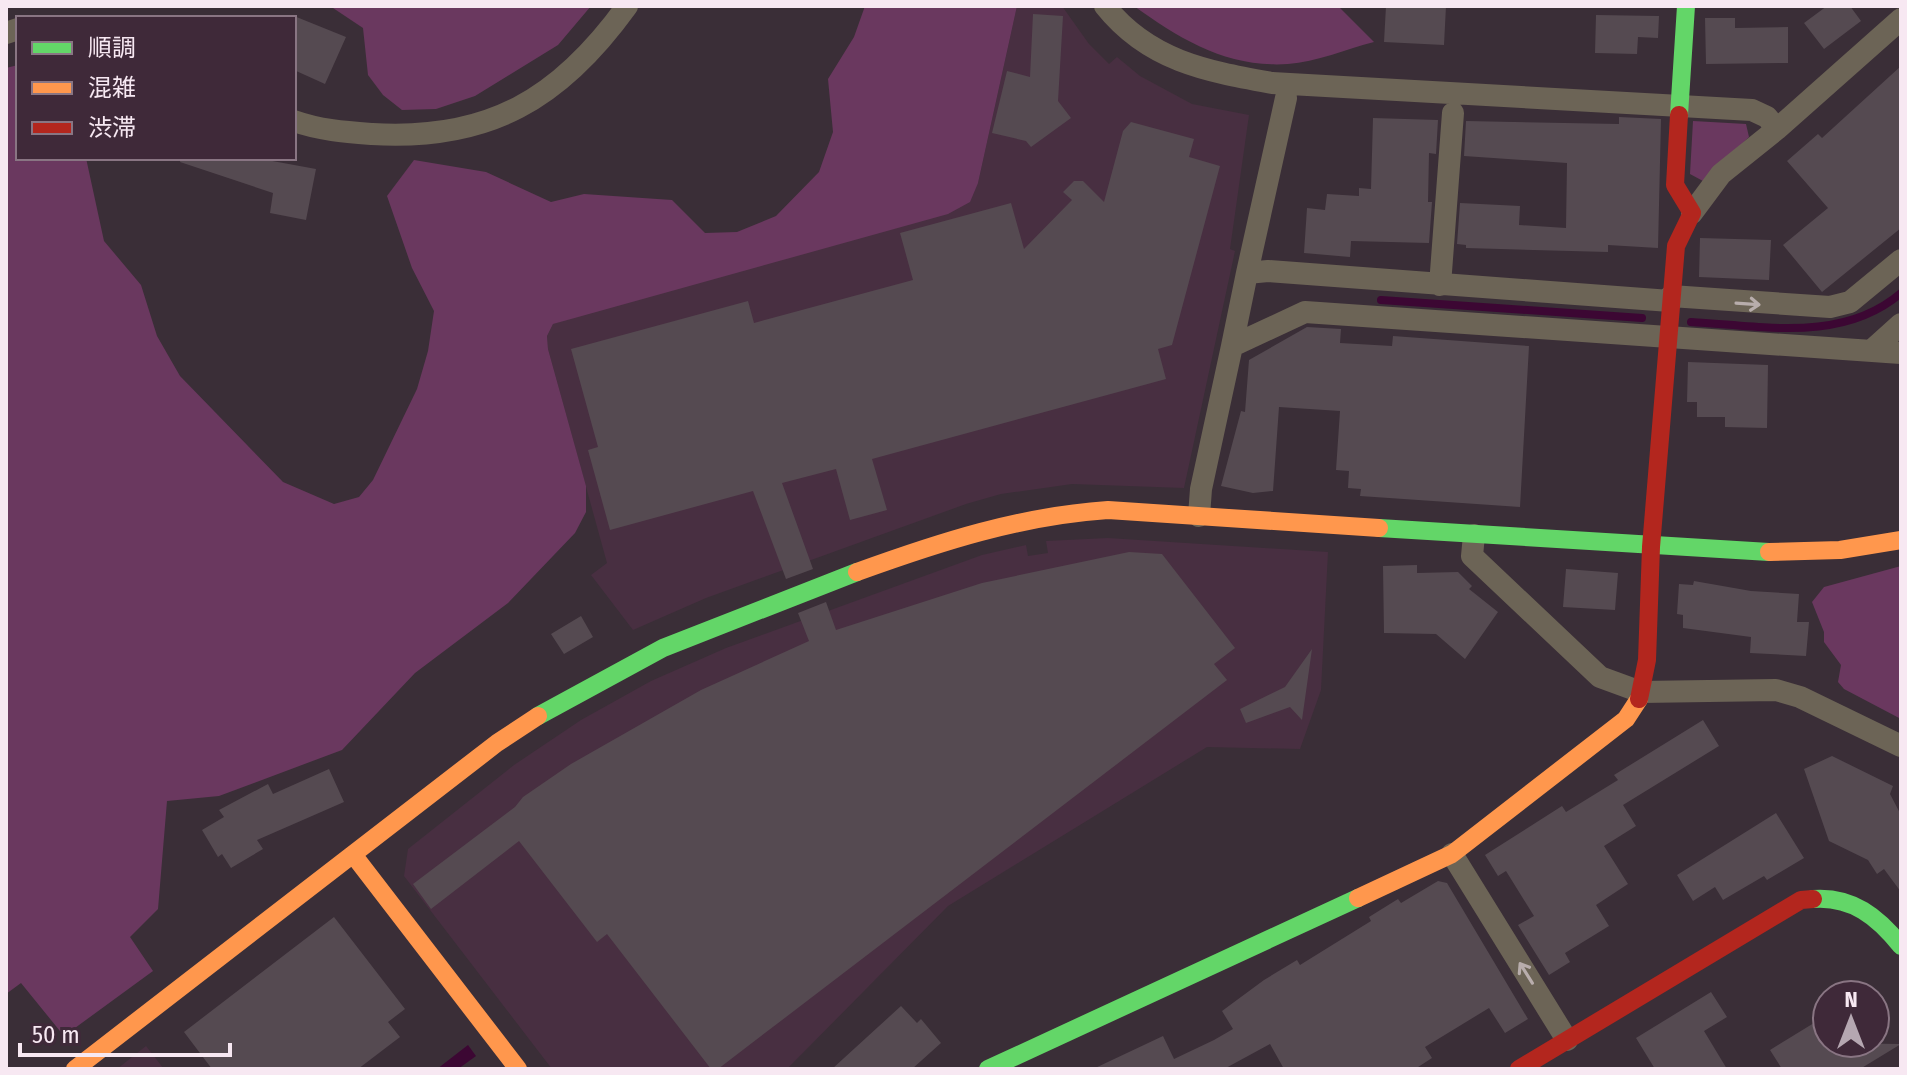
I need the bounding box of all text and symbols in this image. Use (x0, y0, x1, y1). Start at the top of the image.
legend (16, 16, 296, 160)
text: 順調 (88, 34, 136, 62)
text: 混雑 (88, 74, 136, 102)
text: 渋滞 (88, 114, 136, 142)
one-way arrow (1734, 297, 1761, 312)
one-way arrow (1518, 962, 1534, 985)
north arrow (1811, 979, 1891, 1059)
text: N (1844, 986, 1858, 1013)
scale bar (20, 1007, 230, 1057)
text: 50 m (32, 1021, 80, 1049)

